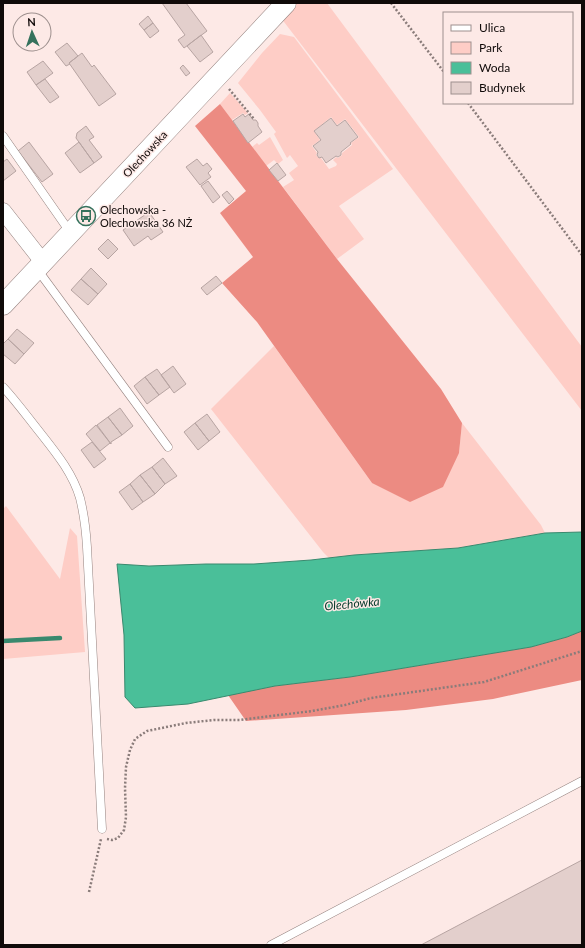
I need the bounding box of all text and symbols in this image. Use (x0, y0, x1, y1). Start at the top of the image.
north arrow (12, 12, 52, 52)
legend (443, 12, 573, 104)
text: N (27, 15, 36, 28)
text: Ulica (479, 20, 505, 35)
text: Park (479, 40, 503, 55)
text: Woda (479, 60, 510, 75)
text: Budynek (479, 80, 526, 95)
street label: Olechowska (120, 128, 170, 180)
place label: Olechowska - Olechowska 36 NŻ (100, 203, 193, 229)
bus stop icon: Olechowska - Olechowska 36 NŻ (75, 205, 97, 227)
water label: Olechówka (324, 594, 380, 613)

